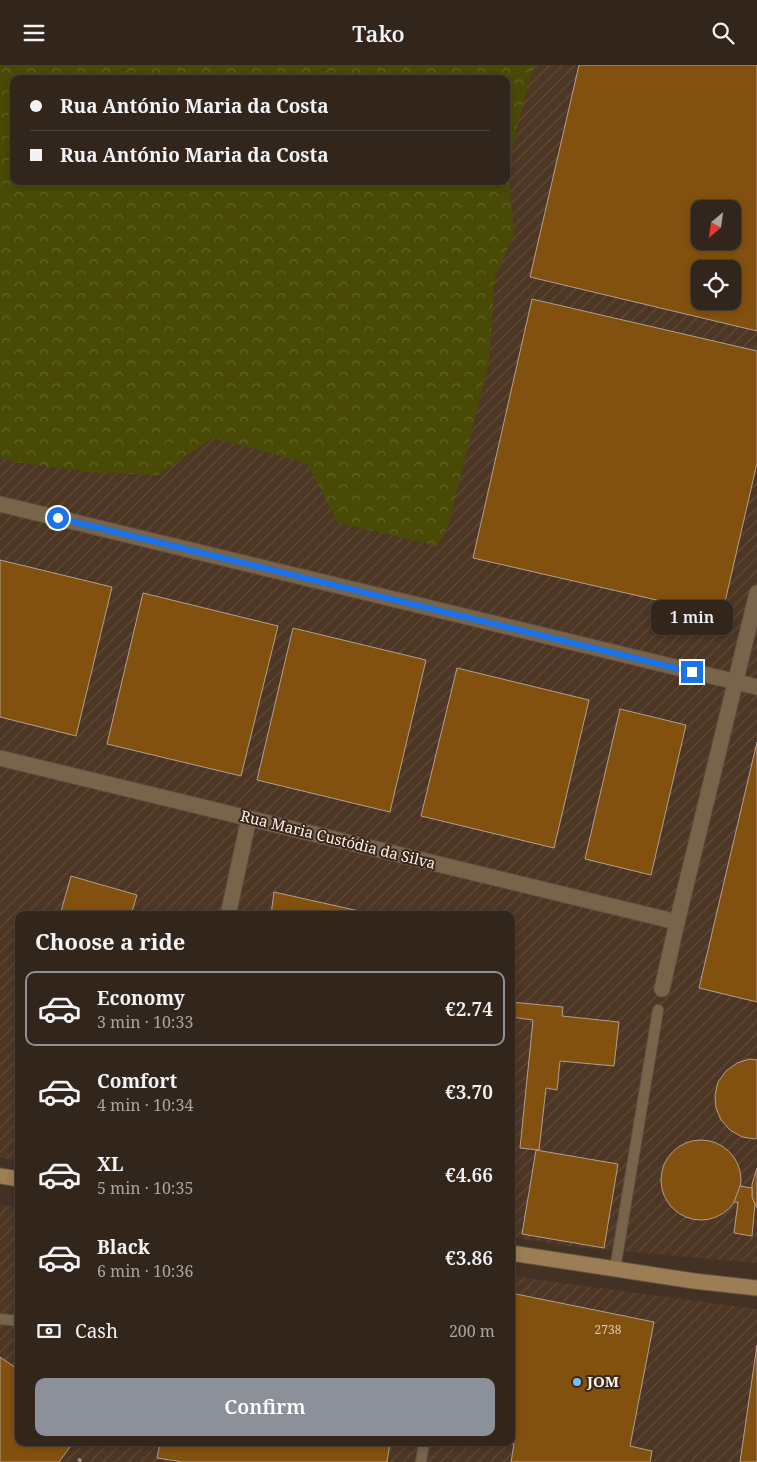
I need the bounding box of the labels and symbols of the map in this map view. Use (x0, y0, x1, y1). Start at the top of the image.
north arrow (691, 200, 741, 250)
route start (47, 507, 69, 529)
callout: 1 min (651, 599, 733, 635)
route end (681, 661, 703, 683)
street label: Rua Maria Custódia da Silva (239, 805, 438, 873)
house number: 2738 (595, 1321, 622, 1338)
place label: JOM (586, 1371, 619, 1391)
marker: JOM (571, 1376, 583, 1388)

